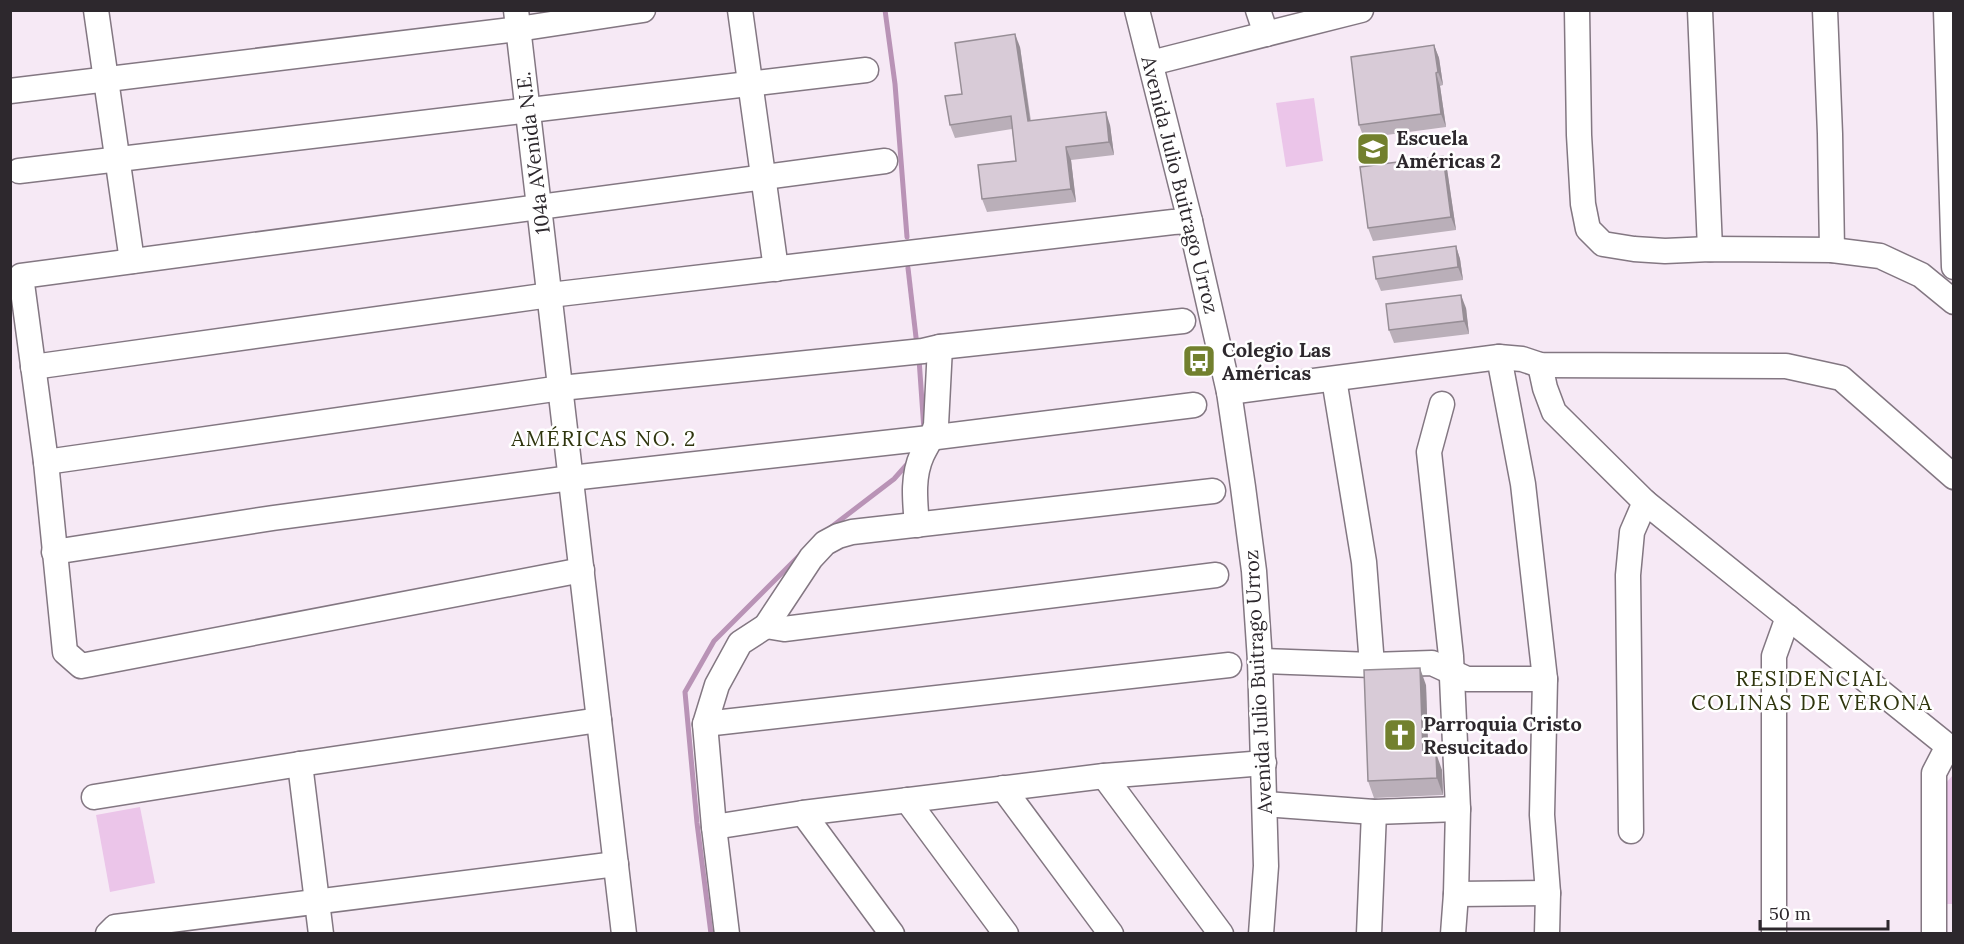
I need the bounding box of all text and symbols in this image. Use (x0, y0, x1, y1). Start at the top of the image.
street label: Avenida Julio Buitrago Urroz (1136, 53, 1225, 316)
street label: 104a AVenida N.E. (510, 70, 555, 236)
place label: Escuela Américas 2 (1396, 125, 1501, 173)
school or university icon: Escuela Américas 2 (1355, 131, 1391, 167)
place label: Colegio Las Américas (1222, 337, 1331, 385)
bus stop icon: Colegio Las Américas (1181, 343, 1217, 379)
district label: AMÉRICAS NO. 2 (510, 425, 697, 452)
street label: Avenida Julio Buitrago Urroz (1238, 549, 1277, 816)
district label: RESIDENCIAL COLINAS DE VERONA (1691, 665, 1933, 716)
place label: Parroquia Cristo Resucitado (1423, 711, 1582, 759)
church icon: Parroquia Cristo Resucitado (1382, 717, 1418, 753)
scale bar (1760, 893, 1888, 931)
text: 50 m (1769, 902, 1811, 925)

